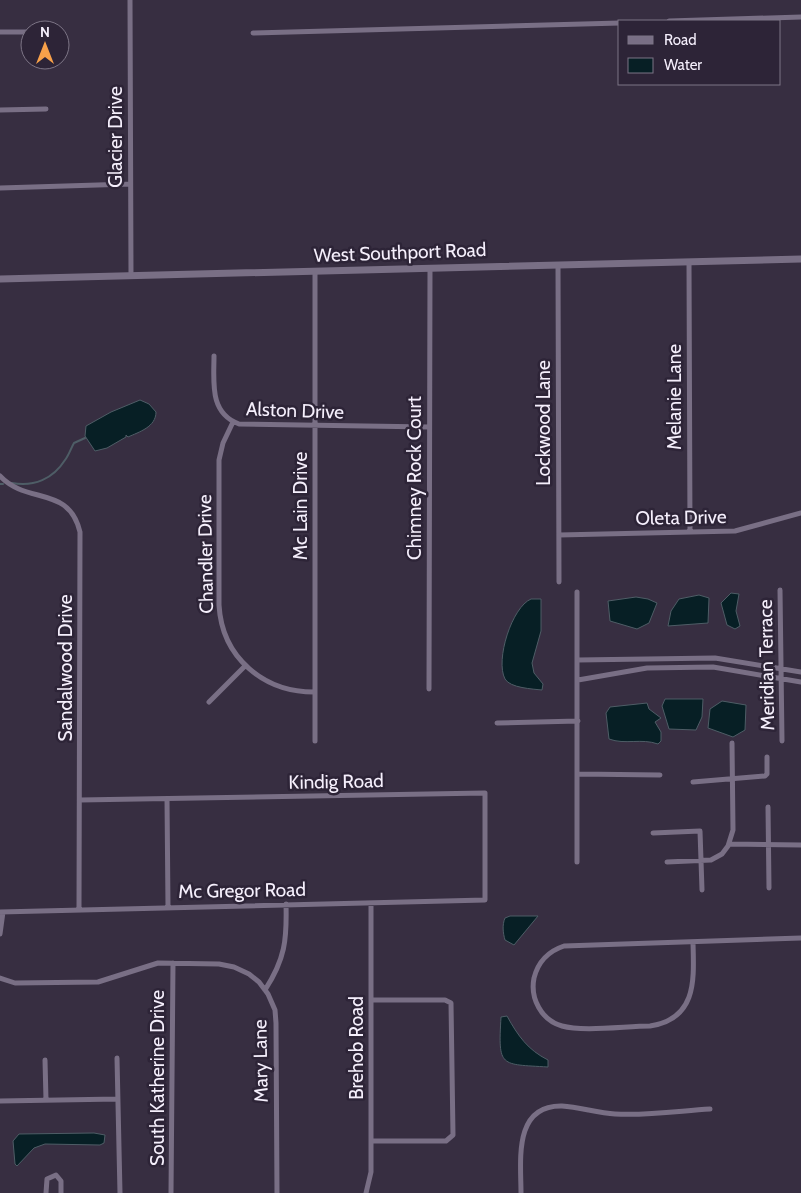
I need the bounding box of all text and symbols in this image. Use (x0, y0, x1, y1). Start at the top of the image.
north arrow (20, 20, 70, 70)
legend (618, 20, 781, 85)
text: N (40, 23, 50, 41)
text: Road (664, 31, 697, 49)
text: Water (664, 56, 702, 74)
street label: Glacier Drive (104, 86, 127, 188)
street label: West Southport Road (313, 238, 487, 267)
street label: Melanie Lane (663, 344, 686, 450)
street label: Lockwood Lane (532, 360, 555, 486)
street label: Chimney Rock Court (403, 395, 426, 560)
street label: Alston Drive (246, 397, 345, 424)
street label: Mc Lain Drive (289, 452, 312, 560)
street label: Chandler Drive (193, 494, 218, 614)
street label: Oleta Drive (635, 505, 727, 530)
street label: Sandalwood Drive (54, 594, 77, 741)
street label: Meridian Terrace (754, 599, 779, 731)
street label: Kindig Road (288, 769, 384, 794)
street label: Mc Gregor Road (178, 878, 306, 903)
street label: South Katherine Drive (146, 990, 169, 1166)
street label: Brehob Road (345, 996, 368, 1100)
street label: Mary Lane (248, 1019, 273, 1103)

